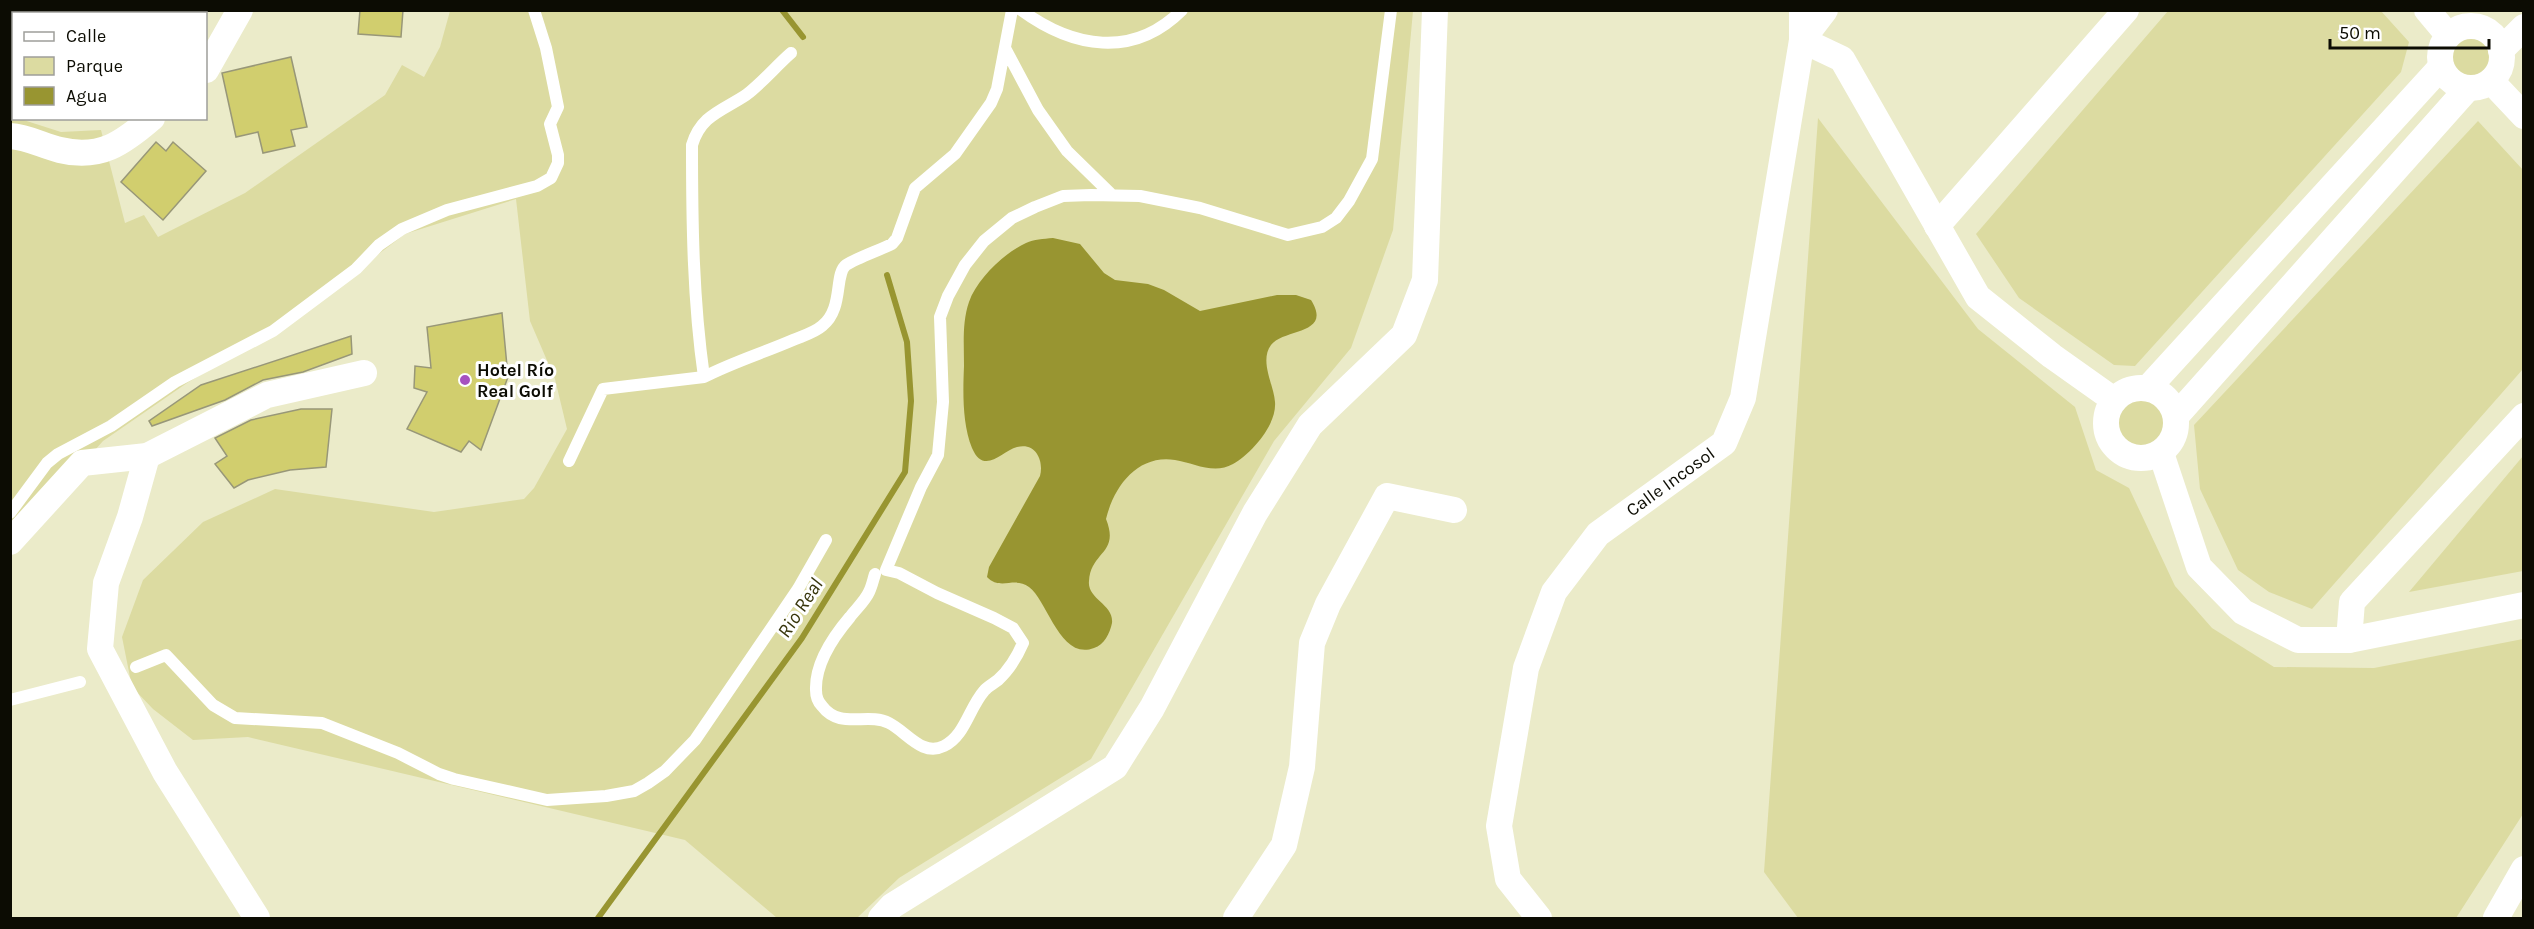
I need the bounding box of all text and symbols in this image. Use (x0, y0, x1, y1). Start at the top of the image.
legend (12, 12, 207, 120)
scale bar (2330, 12, 2489, 50)
text: 50 m (2339, 22, 2381, 44)
text: Calle (66, 25, 106, 47)
text: Parque (66, 55, 123, 77)
text: Agua (66, 85, 107, 107)
place label: Hotel Río Real Golf (477, 359, 554, 402)
marker: Hotel Río Real Golf (458, 373, 472, 387)
street label: Calle Incosol (1622, 442, 1719, 521)
water label: Rio Real (772, 574, 828, 642)

